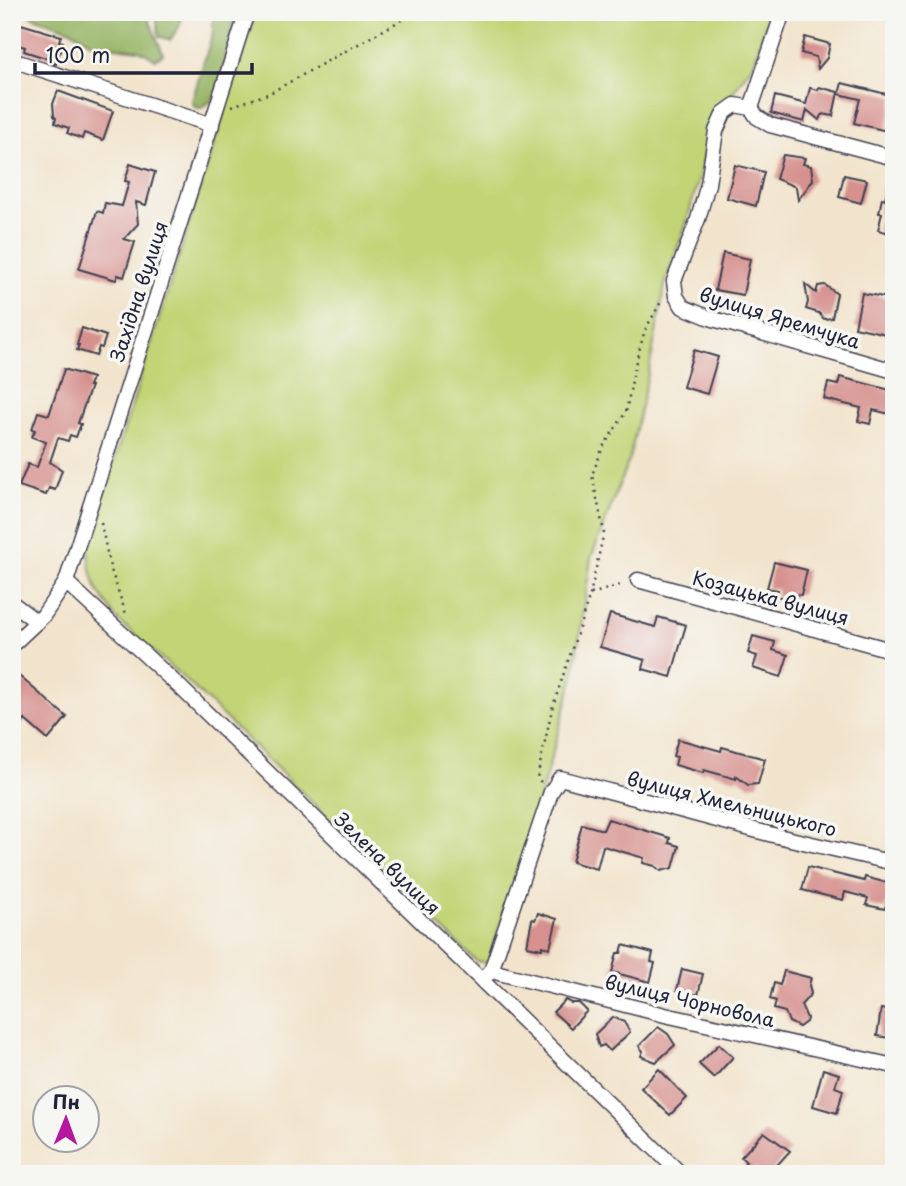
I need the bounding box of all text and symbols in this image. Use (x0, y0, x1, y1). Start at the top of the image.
scale bar (35, 32, 252, 76)
text: 100 m (46, 38, 110, 70)
street label: Західна вулиця (102, 217, 174, 365)
street label: вулиця Яремчука (696, 279, 864, 355)
street label: Козацька вулиця (690, 563, 852, 631)
street label: вулиця Хмельницького (624, 763, 840, 843)
street label: Зелена вулиця (329, 805, 447, 921)
street label: вулиця Чорновола (602, 967, 778, 1033)
north arrow (32, 1084, 102, 1154)
text: Пн (52, 1087, 80, 1115)

